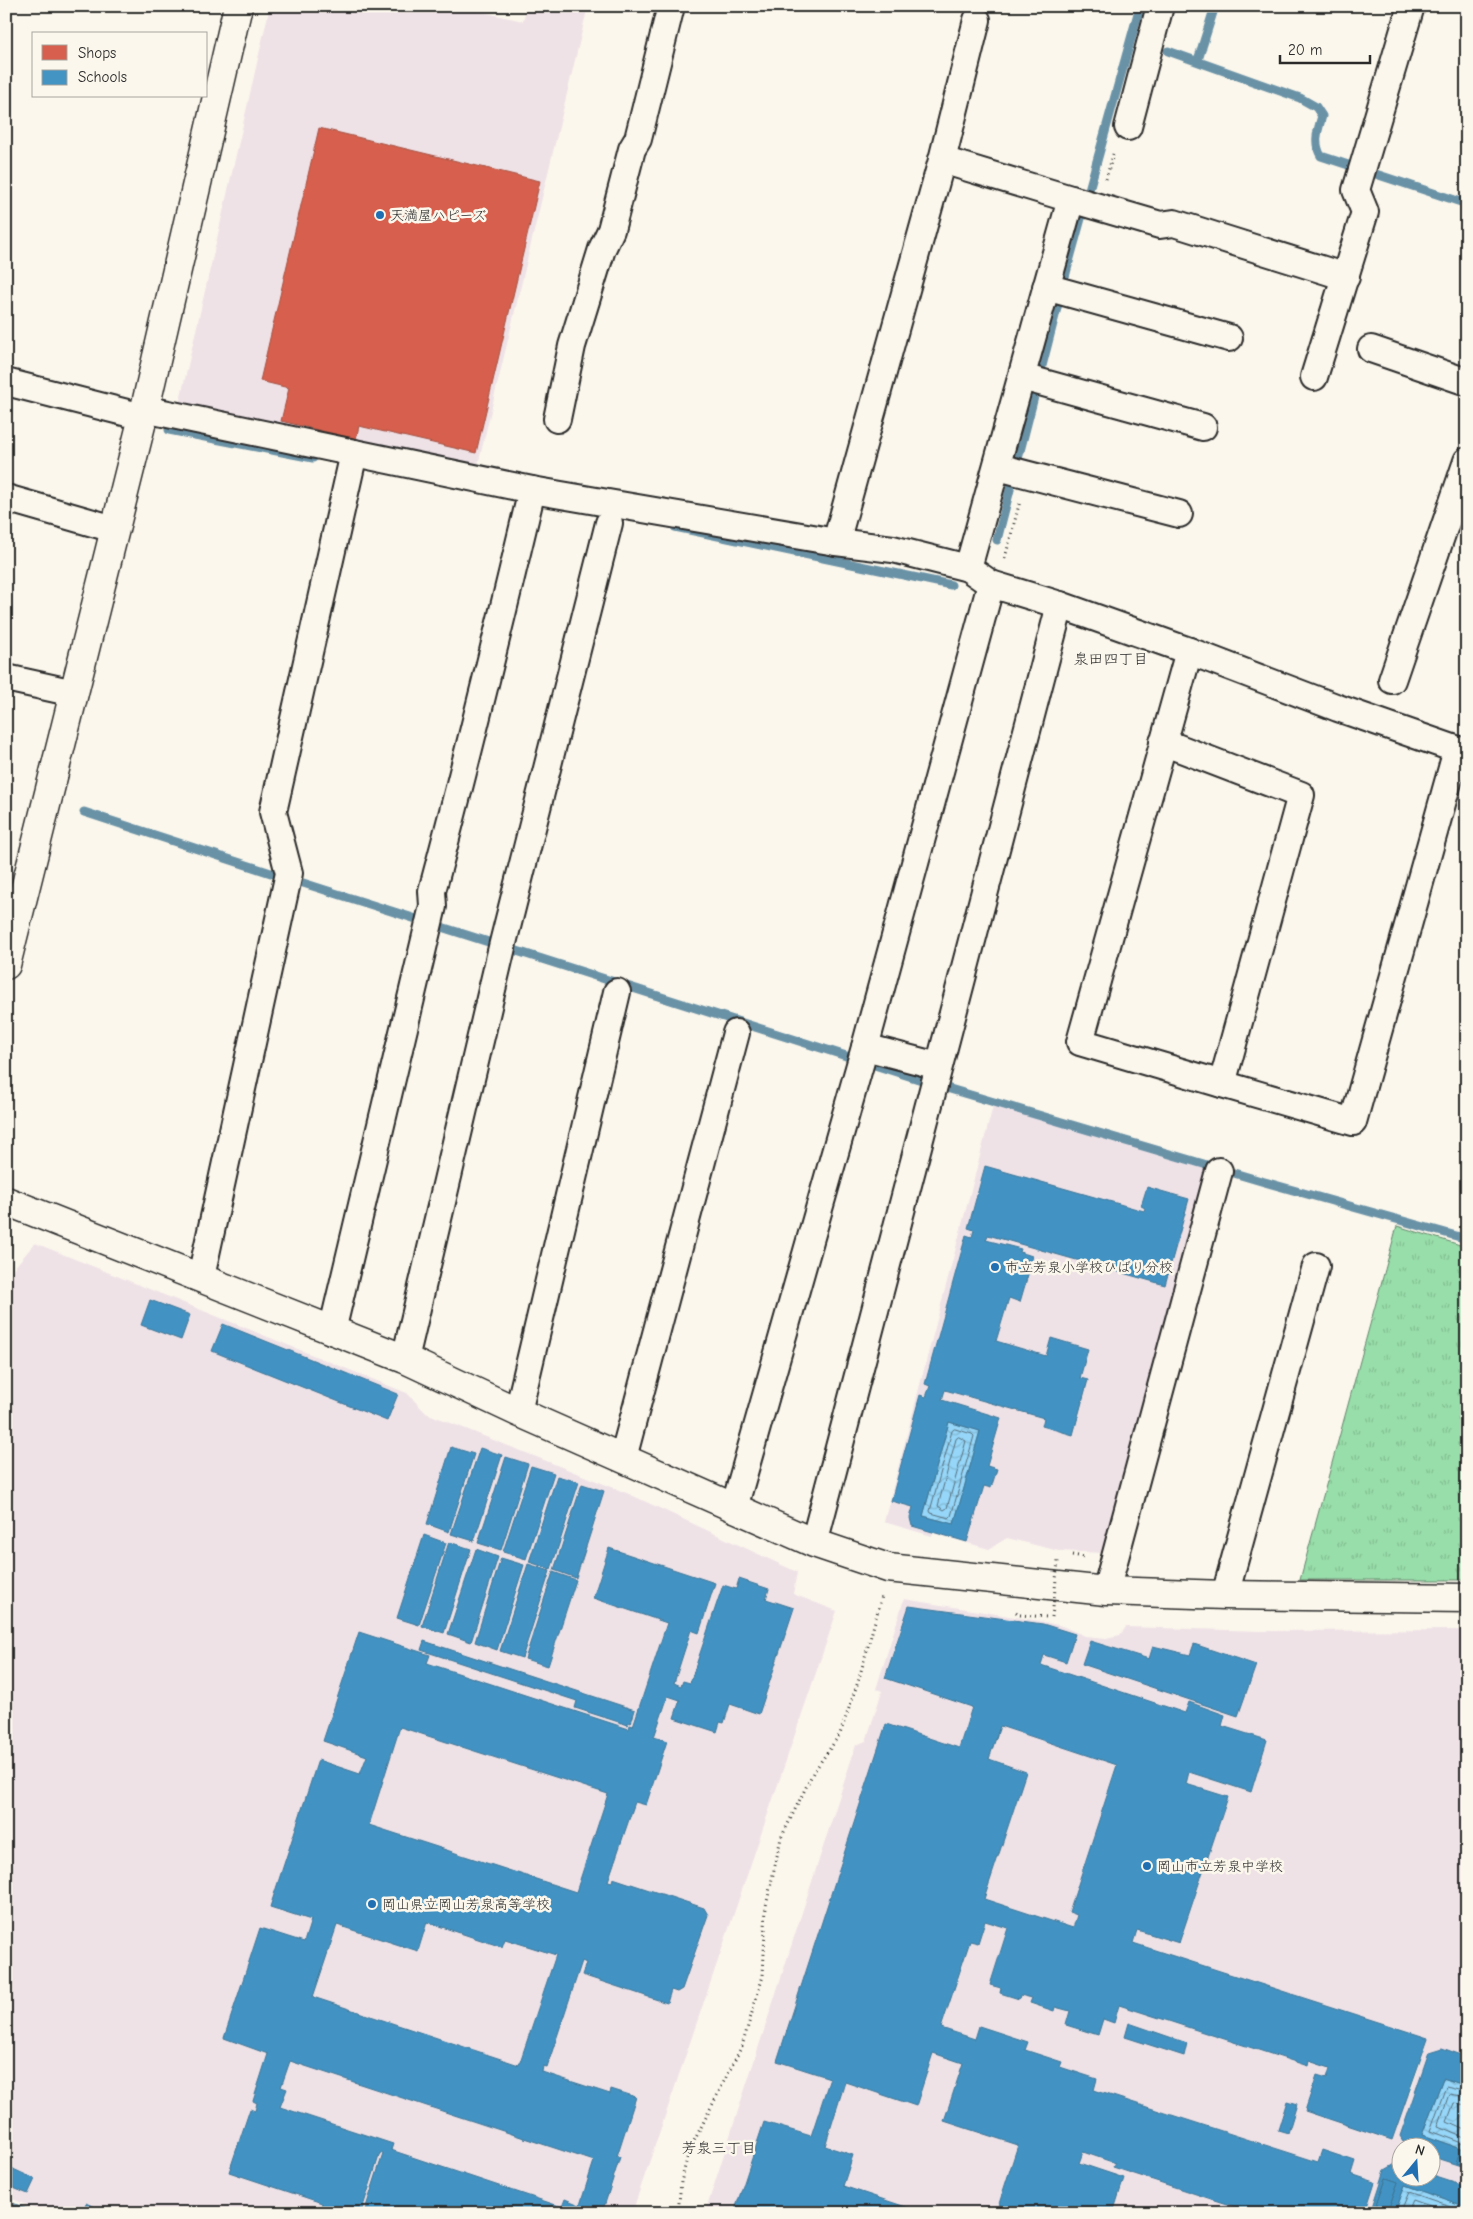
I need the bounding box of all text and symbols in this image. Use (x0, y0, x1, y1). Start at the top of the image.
legend (32, 32, 208, 98)
scale bar (1280, 32, 1370, 64)
text: 20 m (1288, 41, 1322, 59)
text: Shops (78, 44, 116, 62)
text: Schools (78, 68, 127, 86)
place label: 天満屋ハピーズ (390, 207, 486, 224)
marker: 天満屋ハピーズ (374, 209, 386, 221)
district label: 泉田四丁目 (1073, 650, 1149, 668)
place label: 市立芳泉小学校ひばり分校 (1005, 1259, 1173, 1276)
marker: 市立芳泉小学校ひばり分校 (989, 1261, 1001, 1273)
place label: 岡山市立芳泉中学校 (1157, 1858, 1283, 1875)
marker: 岡山市立芳泉中学校 (1141, 1860, 1153, 1872)
place label: 岡山県立岡山芳泉高等学校 (382, 1896, 550, 1913)
marker: 岡山県立岡山芳泉高等学校 (366, 1898, 378, 1910)
north arrow (1390, 2136, 1440, 2186)
district label: 芳泉三丁目 (681, 2139, 757, 2157)
text: N (1413, 2141, 1427, 2160)

